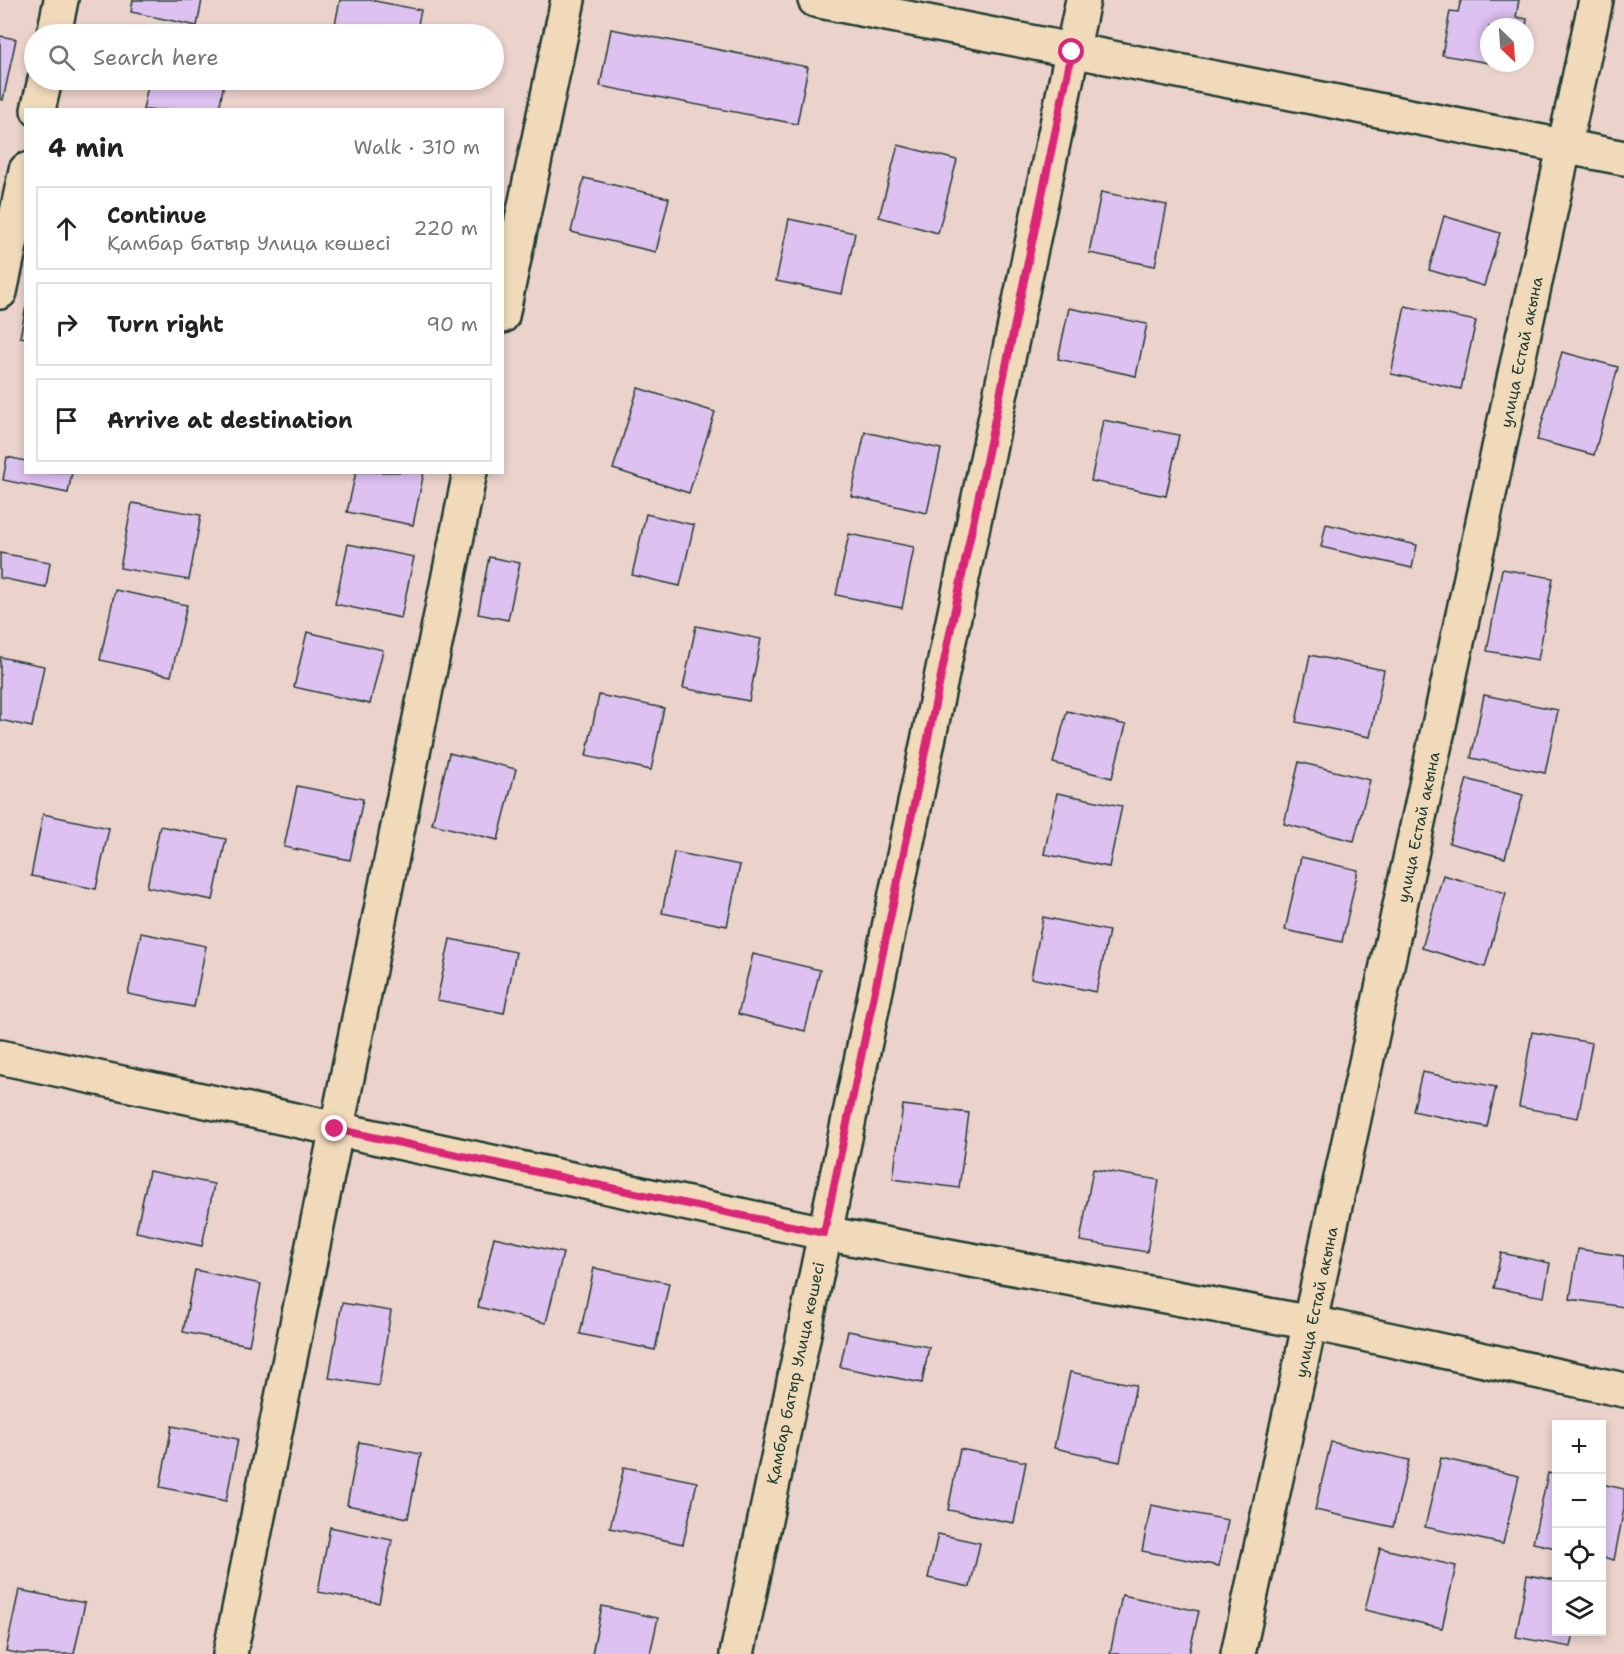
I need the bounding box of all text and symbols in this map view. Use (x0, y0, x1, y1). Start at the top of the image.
north arrow (1480, 18, 1534, 72)
search box (24, 24, 504, 90)
route start (1058, 38, 1084, 64)
icon: search (45, 41, 78, 74)
text: Search here (93, 43, 219, 72)
text: 4 min (48, 130, 124, 165)
text: Walk · 310 m (354, 134, 480, 160)
text: Continue (107, 201, 207, 230)
icon: ahead (50, 212, 83, 245)
text: 220 m (414, 215, 478, 241)
text: Қамбар батыр Улица көшесі (107, 230, 391, 256)
street label: улица Естай акына (1495, 275, 1548, 430)
icon: right (50, 308, 83, 341)
text: Turn right (107, 310, 224, 339)
text: 90 m (426, 311, 478, 337)
icon: arrive (50, 404, 83, 437)
text: Arrive at destination (107, 406, 353, 435)
street label: улица Естай акына (1392, 750, 1445, 905)
route end (321, 1115, 347, 1141)
street label: улица Естай акына (1290, 1225, 1343, 1380)
street label: Қамбар батыр Улица көшесі (762, 1260, 829, 1486)
map controls (1552, 1420, 1606, 1636)
button: + (1552, 1420, 1606, 1474)
button: − (1552, 1474, 1606, 1528)
button: locate (1552, 1528, 1606, 1582)
button: layers (1552, 1582, 1606, 1636)

